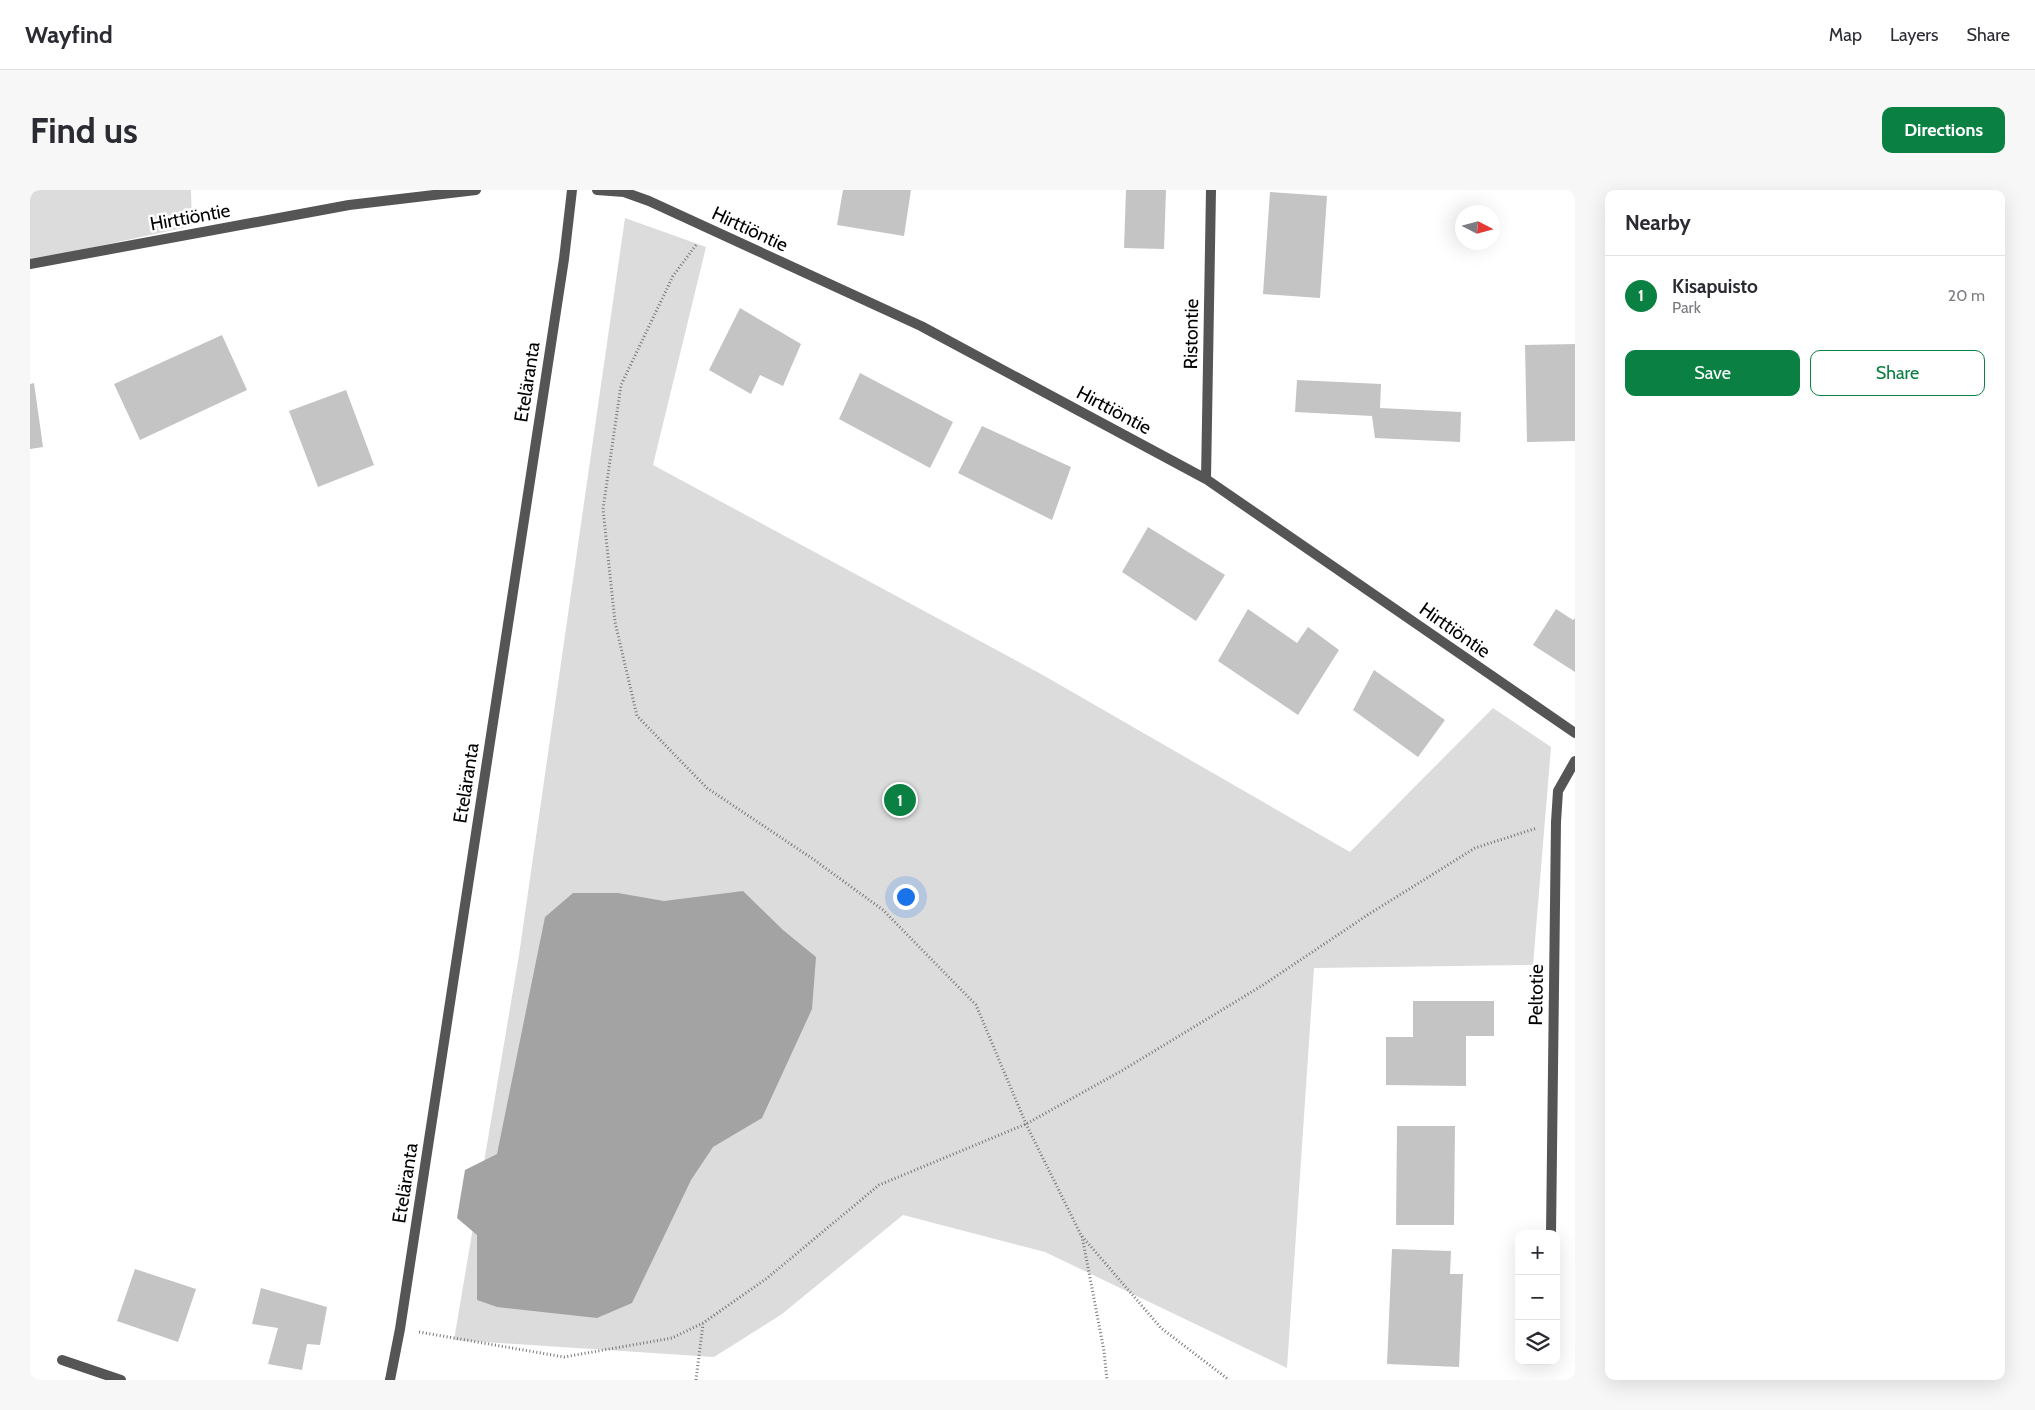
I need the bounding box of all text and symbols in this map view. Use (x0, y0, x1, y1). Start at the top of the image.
text: Wayfind (25, 20, 113, 49)
text: Map (1829, 24, 1862, 46)
text: Layers (1890, 24, 1939, 46)
text: Share (1967, 24, 2010, 46)
button: Directions (1882, 107, 2005, 153)
text: Find us (30, 109, 138, 152)
street label: Hirttiöntie (148, 199, 232, 235)
street label: Hirttiöntie (708, 201, 792, 257)
north arrow (1455, 205, 1500, 250)
text: Nearby (1625, 210, 1691, 235)
text: Kisapuisto (1672, 275, 1758, 298)
text: 1 (1638, 286, 1644, 305)
text: 20 m (1948, 286, 1985, 305)
street label: Ristontie (1179, 298, 1203, 370)
text: Park (1672, 298, 1701, 317)
street label: Eteläranta (509, 340, 545, 424)
button: Save (1625, 350, 1800, 396)
button: Share (1810, 350, 1985, 396)
street label: Hirttiöntie (1073, 381, 1155, 439)
street label: Hirttiöntie (1415, 597, 1495, 663)
street label: Eteläranta (448, 741, 484, 825)
pin: 1 (884, 781, 916, 819)
your location (893, 884, 919, 910)
street label: Peltotie (1524, 964, 1548, 1026)
street label: Eteläranta (387, 1141, 423, 1225)
map controls (1515, 1230, 1560, 1365)
button: + (1515, 1230, 1560, 1275)
button: − (1515, 1275, 1560, 1320)
button: layers (1515, 1320, 1560, 1365)

